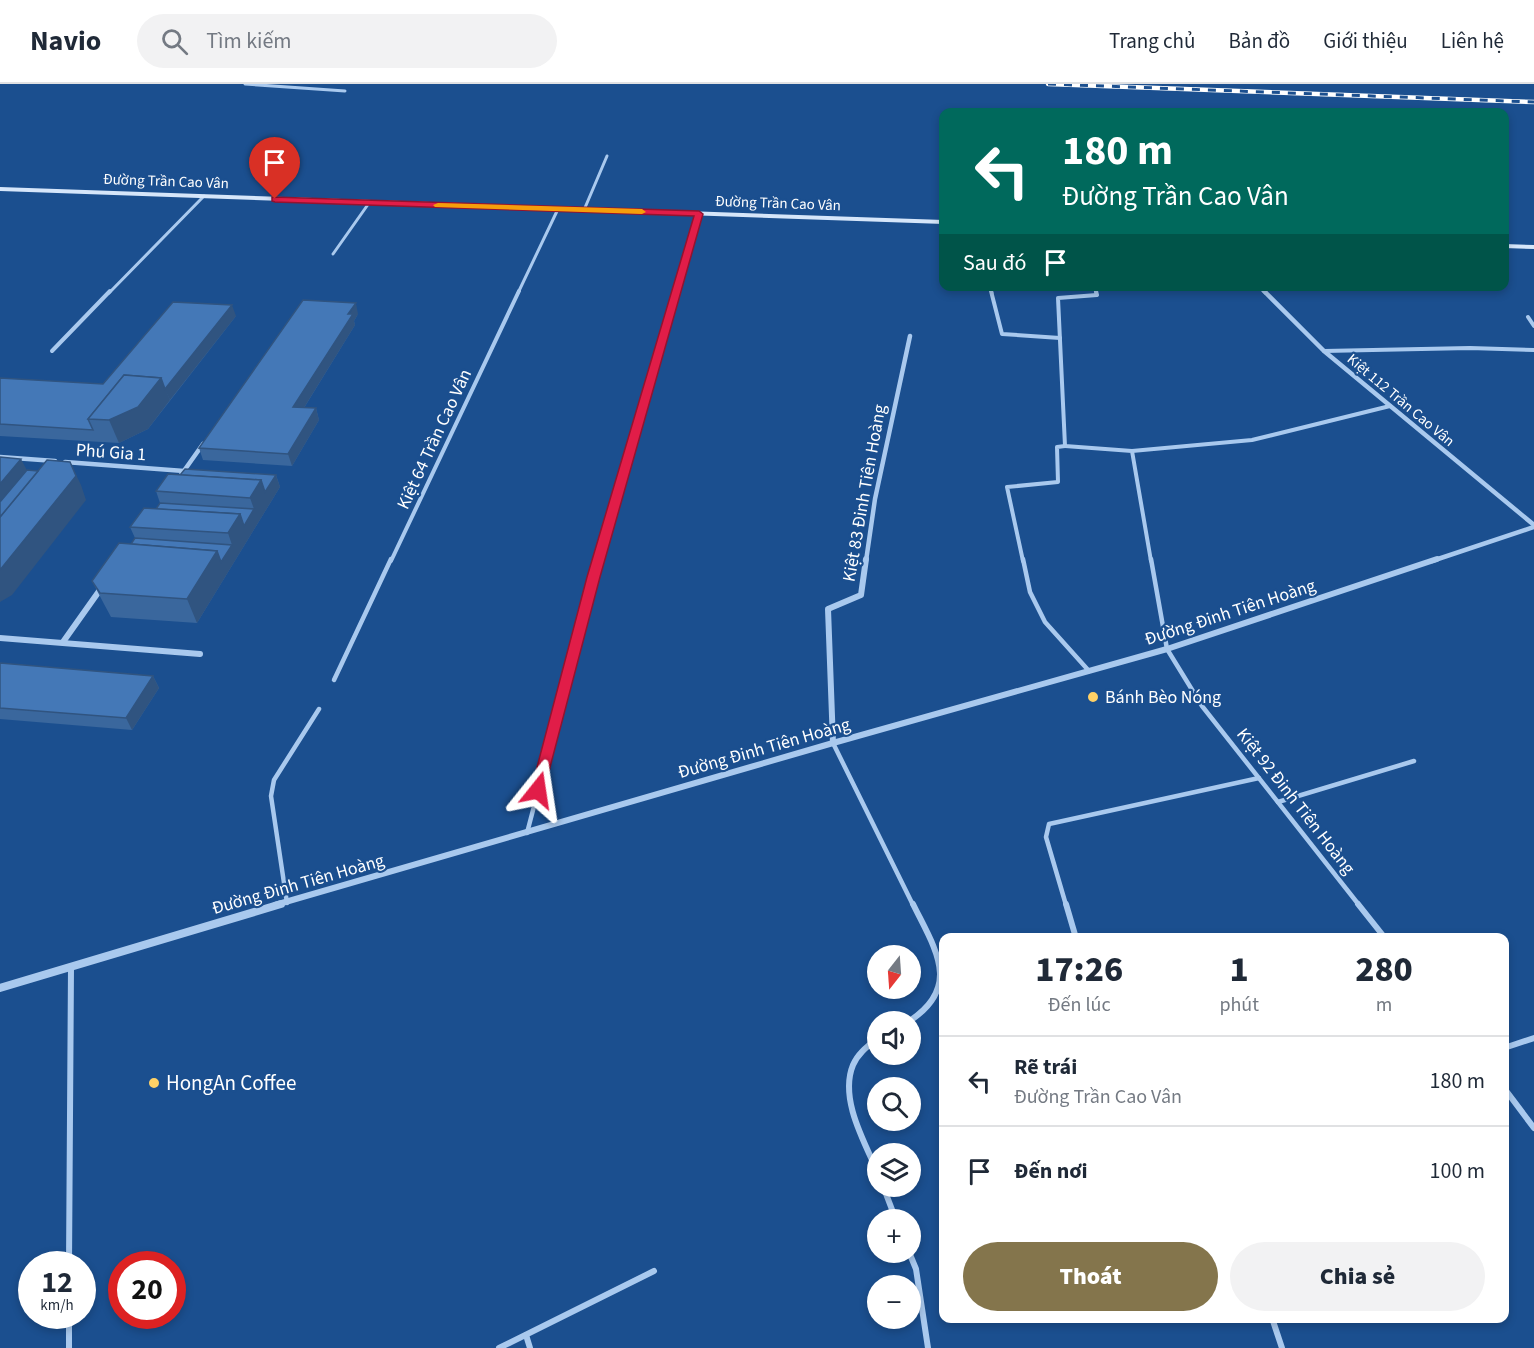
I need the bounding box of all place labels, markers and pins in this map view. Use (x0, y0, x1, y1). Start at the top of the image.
pin (249, 137, 300, 199)
place label: Bánh Bèo Nóng (1105, 685, 1221, 710)
marker: Bánh Bèo Nóng (1086, 690, 1100, 704)
place label: HongAn Coffee (166, 1068, 296, 1098)
marker: HongAn Coffee (147, 1076, 161, 1090)

